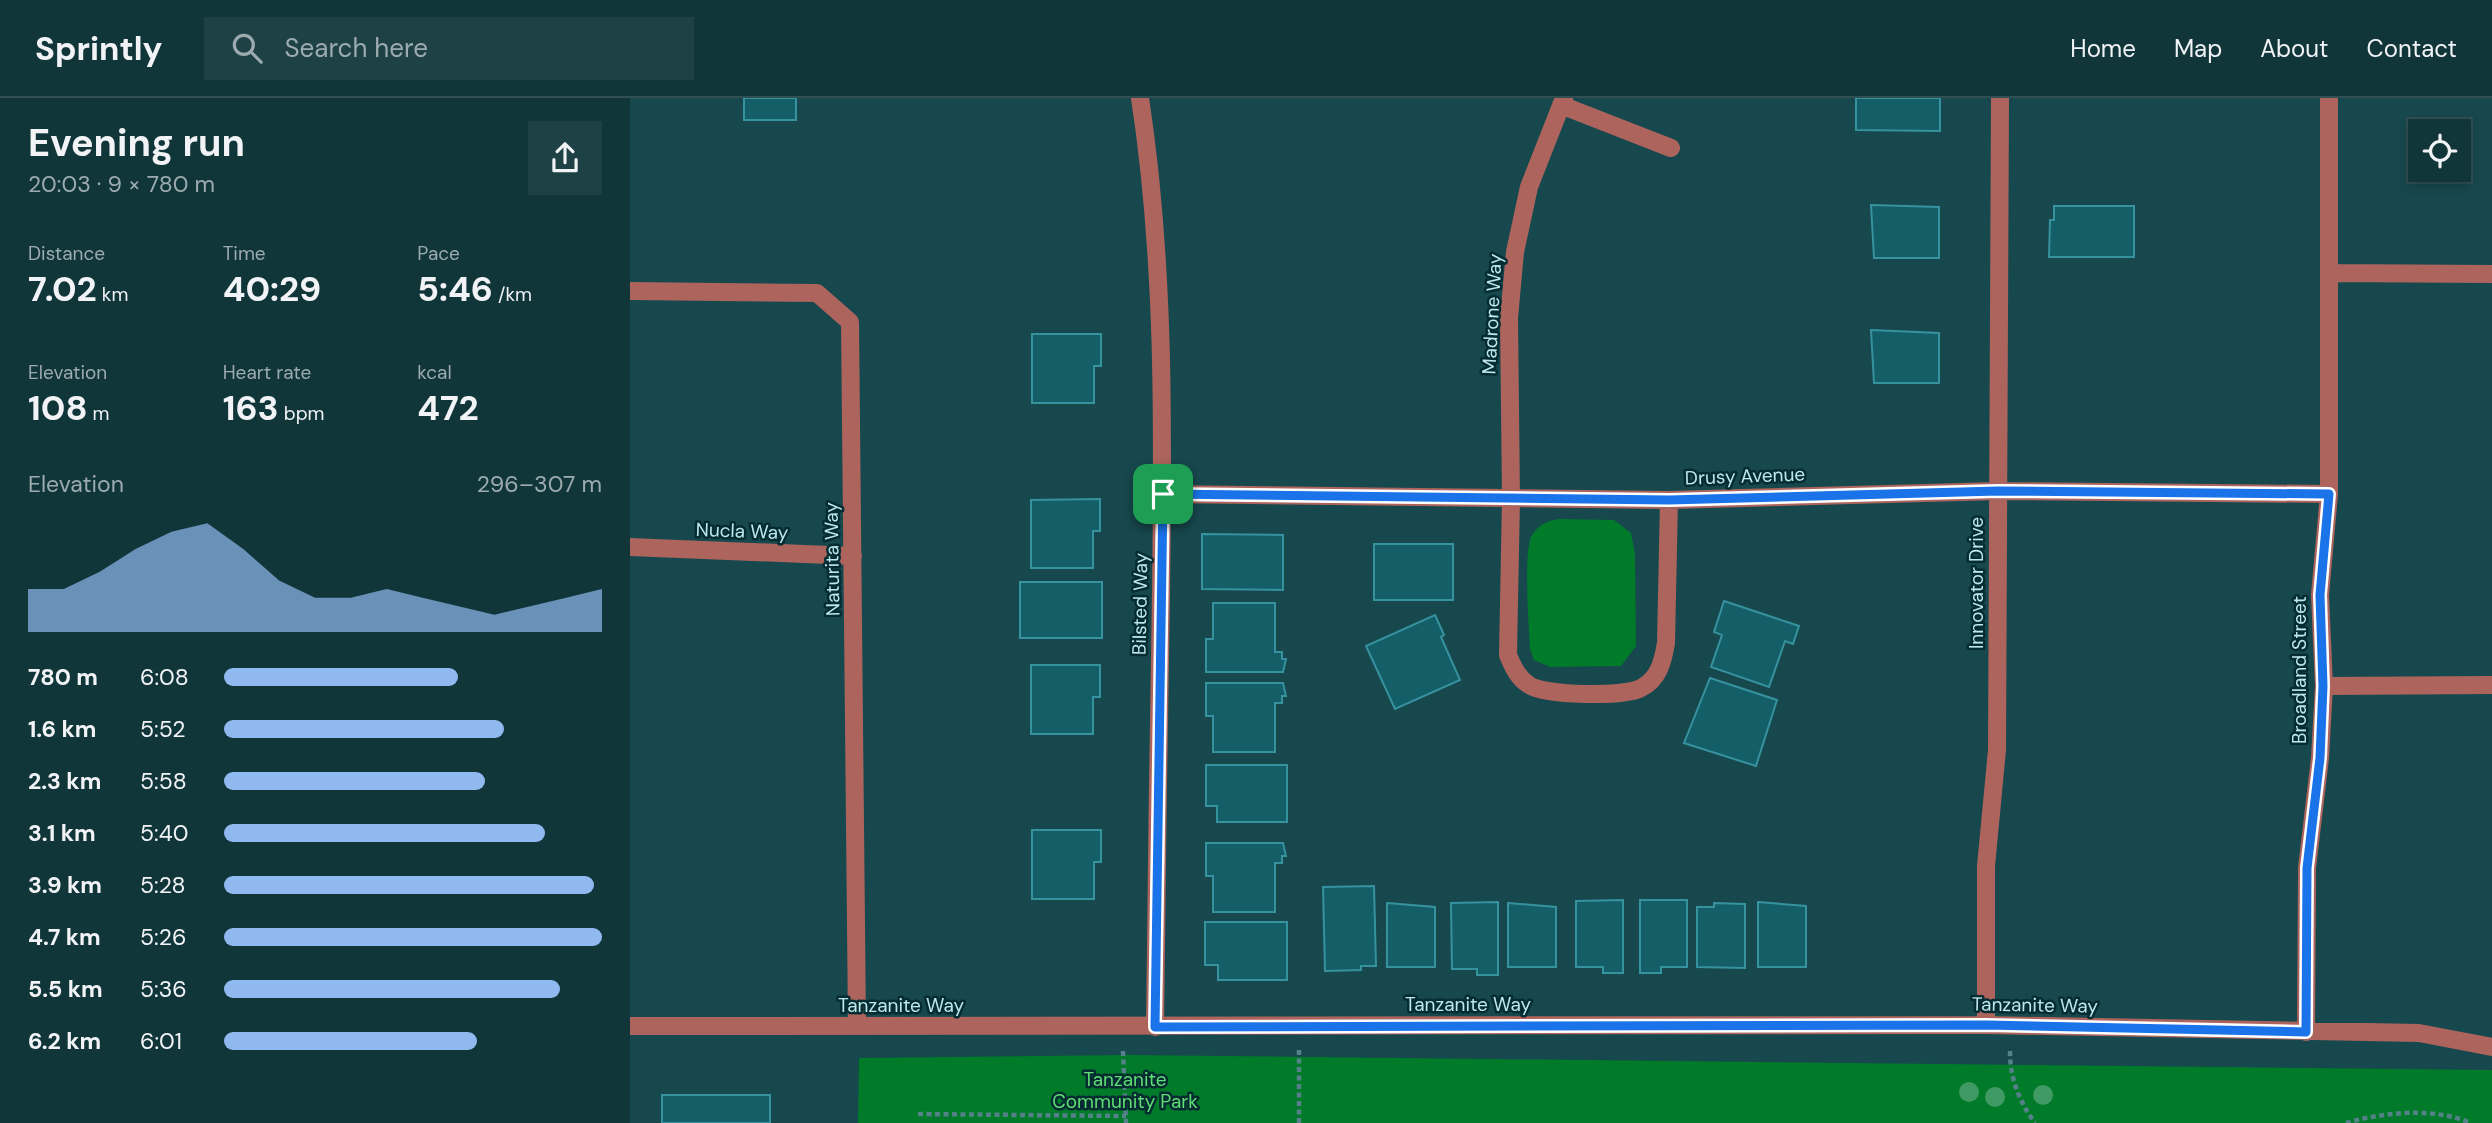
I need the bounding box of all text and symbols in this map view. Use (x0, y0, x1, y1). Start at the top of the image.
search box (204, 17, 694, 80)
text: Sprintly (35, 27, 162, 70)
icon: search (228, 29, 266, 67)
text: Search here (284, 31, 428, 65)
text: Home (2070, 33, 2136, 64)
text: Map (2174, 33, 2222, 64)
text: About (2260, 33, 2329, 64)
text: Contact (2367, 33, 2457, 64)
text: Evening run (28, 118, 245, 168)
map controls (2408, 119, 2471, 182)
button: locate (2408, 119, 2471, 182)
button: share (528, 121, 602, 195)
text: 20:03 · 9 × 780 m (28, 169, 215, 199)
text: Distance (28, 241, 105, 266)
text: Time (223, 241, 266, 266)
text: Pace (417, 241, 460, 266)
street label: Madrone Way (1476, 253, 1508, 375)
text: 7.02 (28, 266, 97, 312)
text: 40:29 (223, 266, 321, 312)
text: 5:46 (417, 266, 493, 312)
text: km (97, 282, 128, 307)
text: /km (493, 282, 532, 307)
text: Elevation (28, 360, 107, 385)
text: Heart rate (223, 360, 311, 385)
text: kcal (417, 360, 452, 385)
text: 108 (28, 385, 88, 431)
text: 163 (223, 385, 279, 431)
text: 472 (417, 385, 479, 431)
text: m (88, 401, 110, 426)
text: bpm (279, 401, 324, 426)
street label: Drusy Avenue (1684, 461, 1806, 491)
pin (1133, 464, 1193, 524)
text: Elevation (28, 469, 124, 499)
text: 296–307 m (477, 469, 602, 499)
icon: arrive (1144, 475, 1182, 513)
street label: Naturita Way (818, 501, 845, 616)
street label: Nucla Way (695, 517, 789, 545)
street label: Innovator Drive (1964, 517, 1989, 649)
street label: Bilsted Way (1127, 552, 1153, 655)
street label: Broadland Street (2287, 596, 2312, 744)
text: 780 m (28, 662, 98, 692)
text: 6:08 (140, 662, 189, 692)
text: 1.6 km (28, 714, 96, 744)
text: 5:52 (140, 714, 186, 744)
text: 2.3 km (28, 766, 101, 796)
text: 5:58 (140, 766, 187, 796)
text: 3.1 km (28, 818, 96, 848)
text: 5:40 (140, 818, 188, 848)
text: 3.9 km (28, 870, 102, 900)
text: 5:28 (140, 870, 186, 900)
text: 4.7 km (28, 922, 101, 952)
text: 5:26 (140, 922, 186, 952)
text: 5.5 km (28, 974, 103, 1004)
text: 5:36 (140, 974, 187, 1004)
street label: Tanzanite Way (1972, 991, 2099, 1019)
street label: Tanzanite Way (1405, 992, 1531, 1017)
street label: Tanzanite Way (838, 993, 964, 1018)
text: 6.2 km (28, 1026, 101, 1056)
text: 6:01 (140, 1026, 182, 1056)
park label: Tanzanite Community Park (1052, 1067, 1198, 1114)

